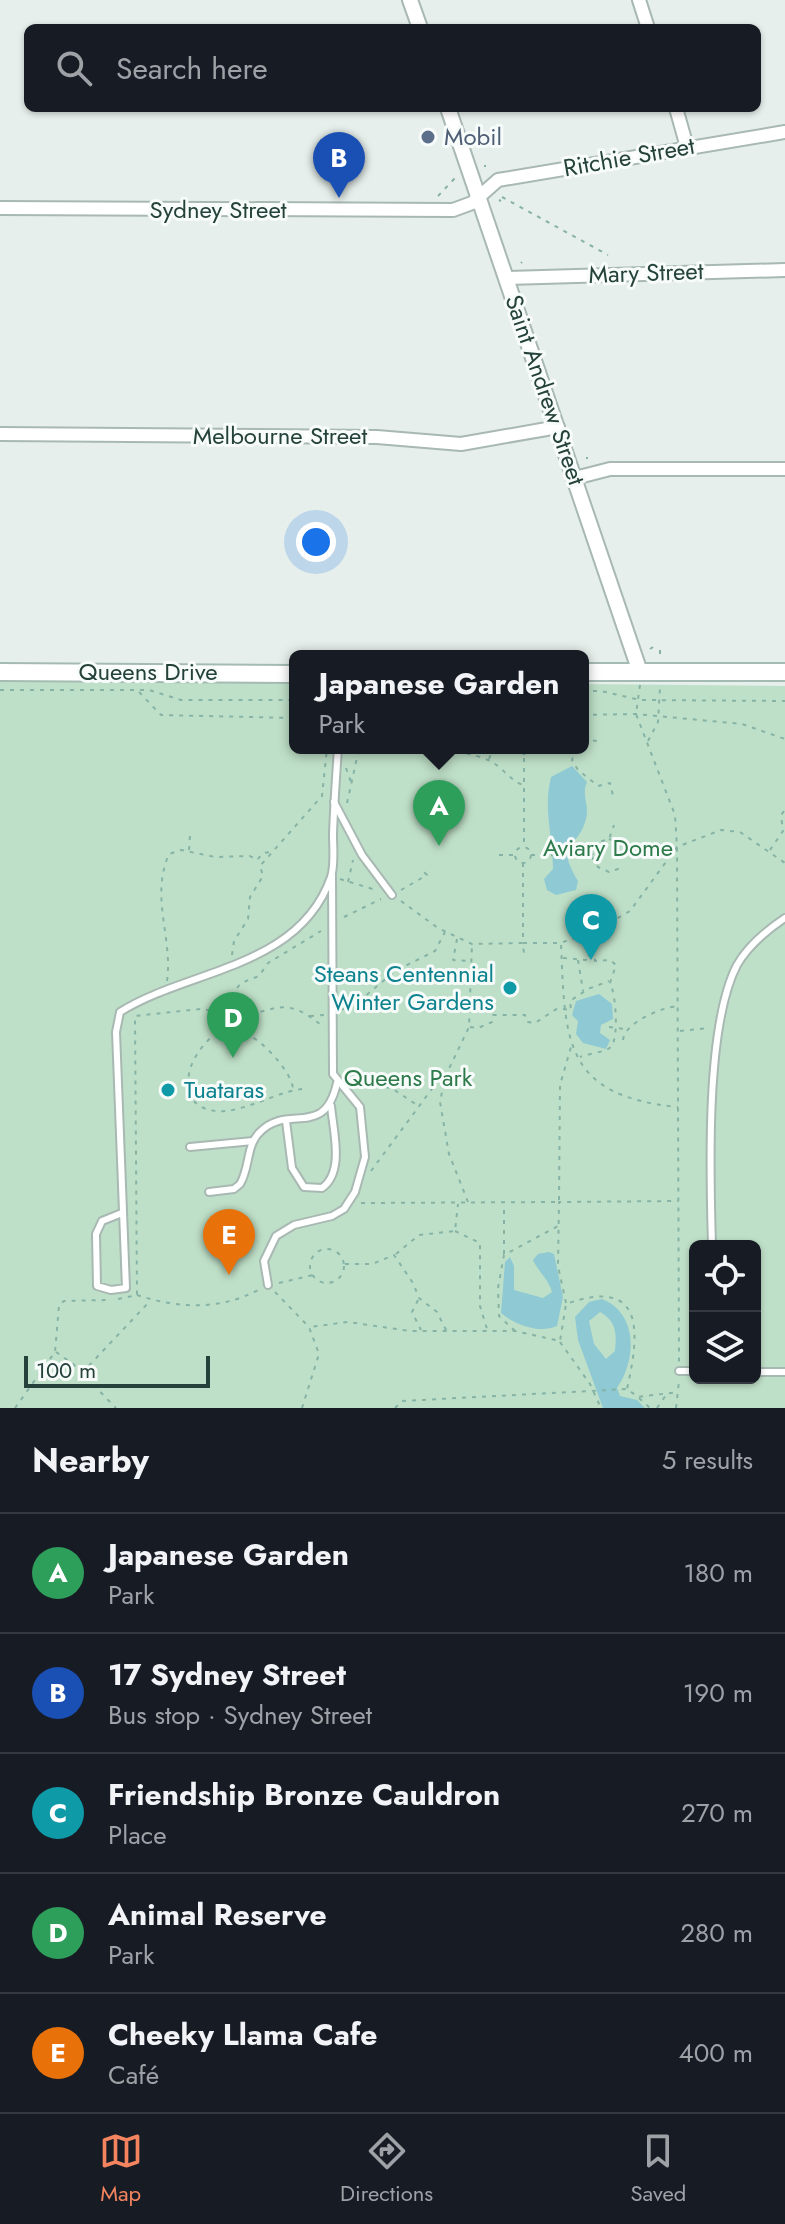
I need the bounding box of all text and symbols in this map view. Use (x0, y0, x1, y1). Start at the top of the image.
search box (24, 24, 761, 112)
icon: search (52, 46, 96, 90)
text: Search here (116, 47, 268, 90)
place label: Mobil (444, 119, 502, 154)
marker: Mobil (419, 128, 437, 146)
street label: Ritchie Street (561, 128, 697, 185)
pin: B (313, 132, 365, 198)
street label: Sydney Street (149, 192, 287, 227)
street label: Mary Street (588, 253, 704, 292)
street label: Saint Andrew Street (496, 290, 595, 490)
street label: Melbourne Street (193, 418, 367, 453)
your location (296, 522, 336, 562)
popup (289, 650, 589, 754)
street label: Queens Drive (78, 654, 218, 689)
text: Japanese Garden (319, 662, 559, 705)
text: Park (319, 705, 365, 743)
pin: A (413, 780, 465, 846)
park label: Aviary Dome (543, 830, 673, 865)
pin: C (565, 894, 617, 960)
place label: Steans Centennial Winter Gardens (314, 956, 494, 1019)
marker: Steans Centennial Winter Gardens (501, 979, 519, 997)
pin: D (207, 992, 259, 1058)
park label: Queens Park (344, 1060, 473, 1095)
place label: Tuataras (184, 1072, 264, 1107)
marker: Tuataras (159, 1081, 177, 1099)
pin: E (203, 1209, 255, 1275)
map controls (689, 1240, 761, 1384)
button: locate (689, 1240, 761, 1312)
button: layers (689, 1312, 761, 1384)
scale bar (24, 1352, 210, 1388)
text: 100 m (36, 1354, 96, 1386)
text: Nearby (32, 1436, 149, 1485)
text: 5 results (662, 1441, 753, 1479)
text: Japanese Garden (108, 1533, 349, 1576)
text: A (48, 1554, 68, 1592)
text: 180 m (683, 1554, 753, 1592)
text: Park (108, 1576, 154, 1614)
text: 17 Sydney Street (108, 1653, 346, 1696)
text: B (49, 1674, 67, 1712)
text: 190 m (683, 1674, 753, 1712)
text: Bus stop · Sydney Street (108, 1696, 372, 1734)
text: Friendship Bronze Cauldron (108, 1773, 500, 1816)
text: C (49, 1794, 67, 1832)
text: 270 m (681, 1794, 753, 1832)
text: Place (108, 1816, 167, 1854)
text: Animal Reserve (108, 1893, 327, 1936)
text: D (48, 1914, 68, 1952)
text: 280 m (680, 1914, 753, 1952)
text: Park (108, 1936, 154, 1974)
text: Cheeky Llama Cafe (108, 2013, 377, 2056)
text: E (50, 2034, 66, 2072)
text: 400 m (679, 2034, 753, 2072)
text: Café (108, 2056, 159, 2094)
tab: Map (99, 2129, 143, 2209)
tab: Directions (340, 2129, 433, 2209)
tab: Saved (631, 2129, 686, 2209)

